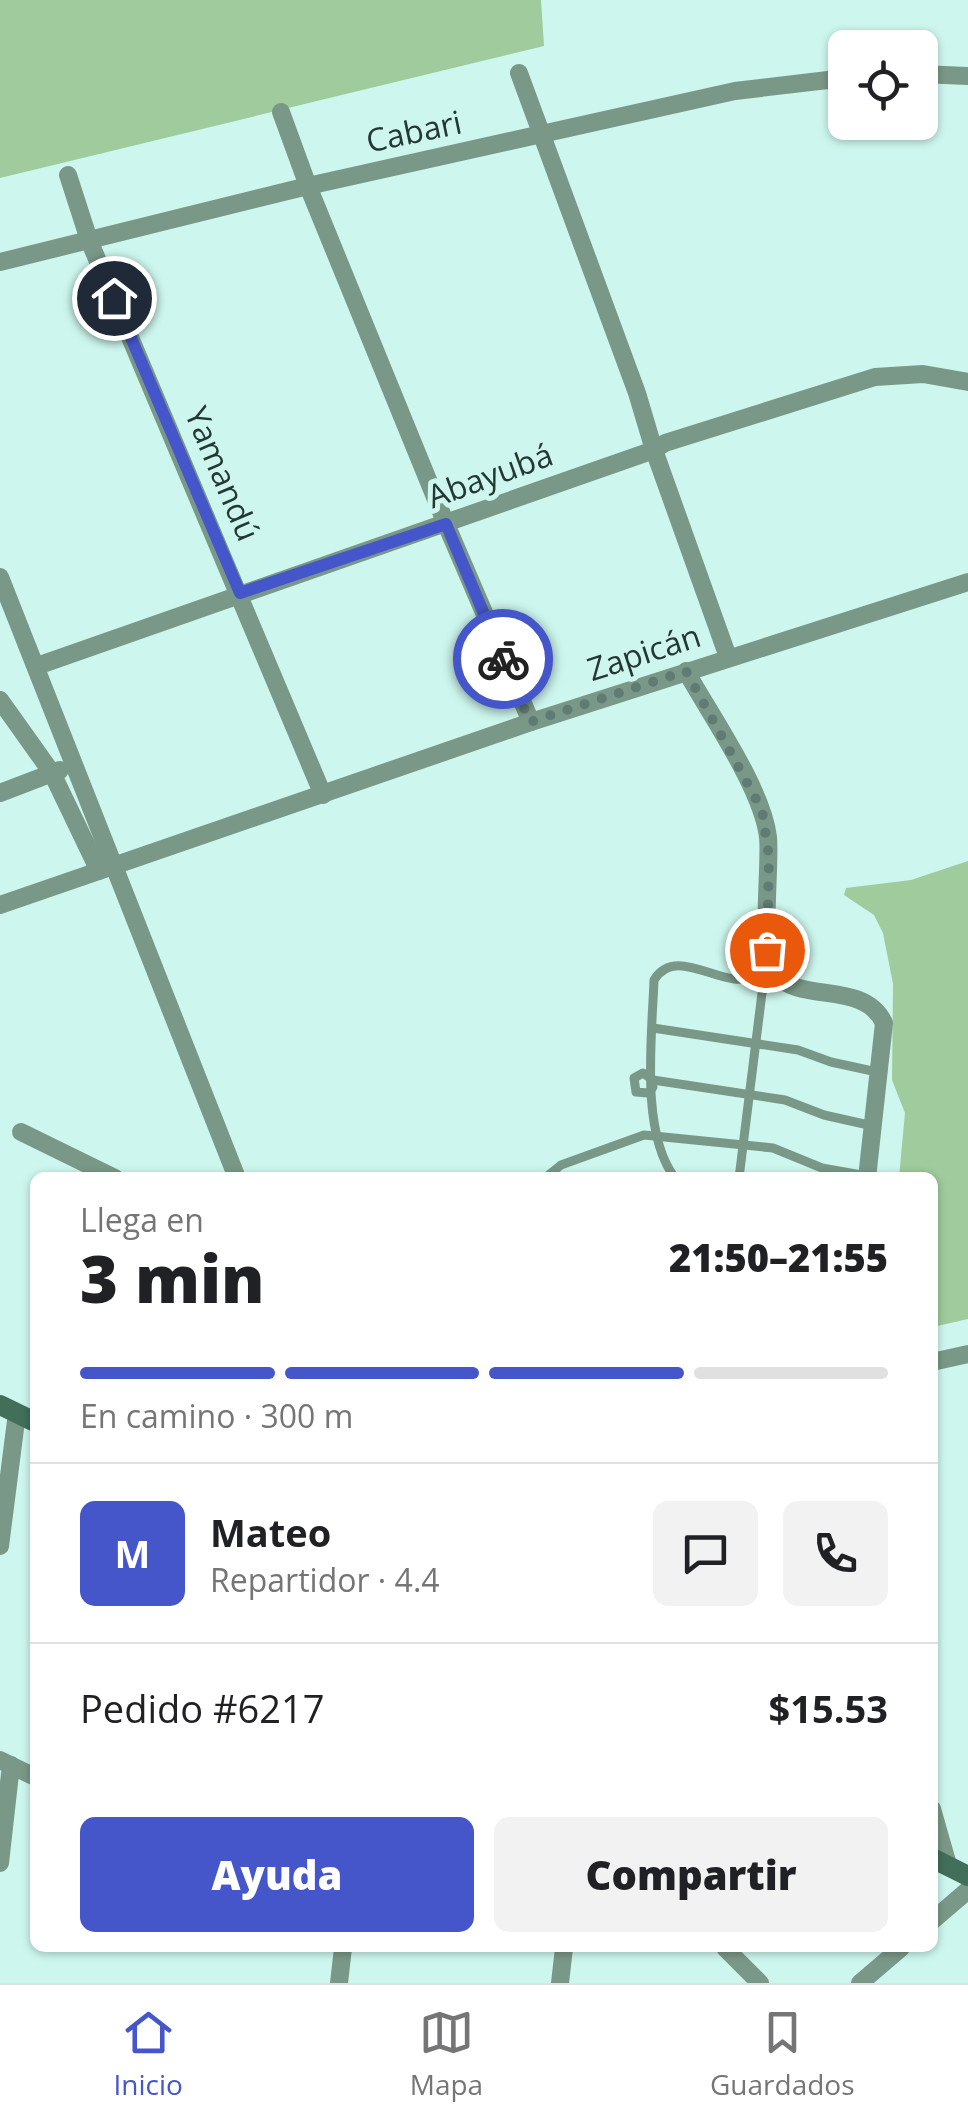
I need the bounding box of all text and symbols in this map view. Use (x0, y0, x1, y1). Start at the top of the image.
map controls (828, 30, 938, 140)
button: locate (828, 30, 938, 140)
street label: Cabari (362, 99, 465, 162)
pin (72, 256, 157, 341)
icon: home (87, 271, 142, 326)
street label: Yamandú (176, 400, 271, 547)
street label: Abayubá (421, 432, 558, 517)
courier (453, 609, 553, 709)
street label: Zapicán (582, 613, 706, 690)
icon: bike (476, 632, 531, 687)
pin (725, 908, 810, 993)
icon: bag (740, 923, 795, 978)
text: Llega en (80, 1198, 204, 1241)
text: 21:50–21:55 (669, 1231, 888, 1283)
text: 3 min (80, 1234, 265, 1322)
text: En camino · 300 m (80, 1394, 353, 1437)
button: chat (653, 1501, 758, 1606)
button: phone (783, 1501, 888, 1606)
text: Mateo (210, 1506, 331, 1558)
text: M (115, 1527, 150, 1579)
text: Repartidor · 4.4 (210, 1558, 440, 1601)
text: Pedido #6217 (80, 1682, 324, 1734)
text: $15.53 (769, 1682, 888, 1734)
button: Ayuda (80, 1817, 474, 1932)
button: Compartir (494, 1817, 888, 1932)
tab: Inicio (113, 2005, 183, 2103)
tab: Mapa (410, 2005, 483, 2103)
tab: Guardados (710, 2005, 855, 2103)

